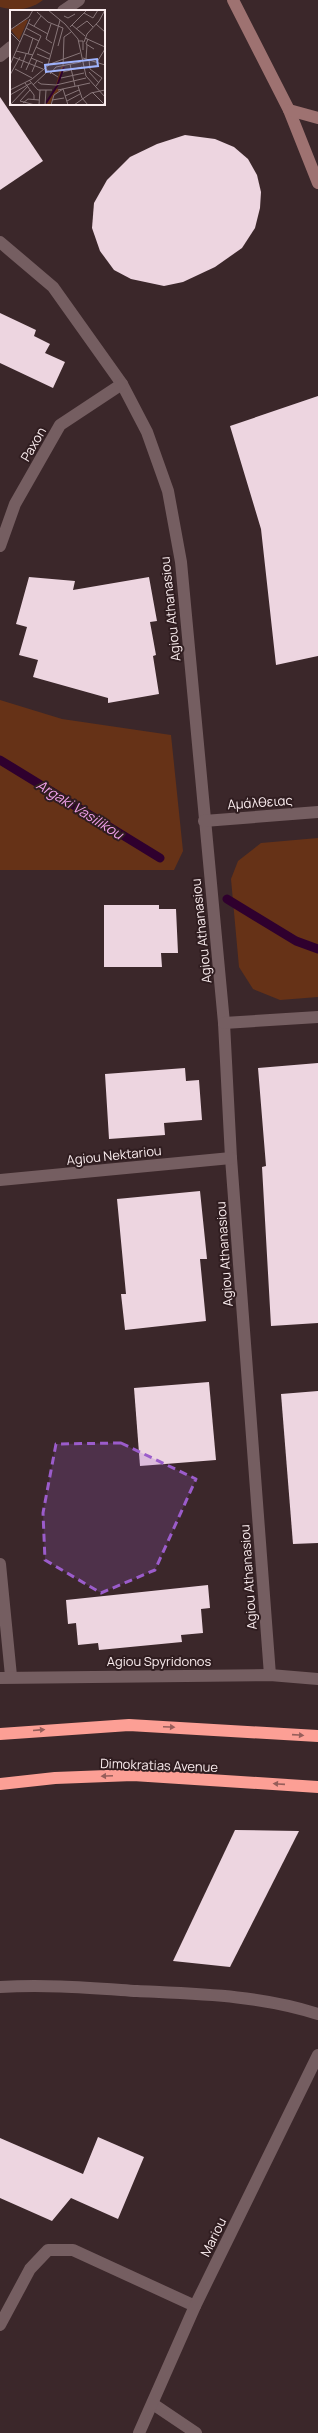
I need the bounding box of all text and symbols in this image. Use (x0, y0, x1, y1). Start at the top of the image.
inset map (10, 10, 105, 105)
street label: Paxon (16, 424, 50, 464)
street label: Agiou Athanasiou (156, 556, 184, 662)
water label: Argaki Vasilikou (33, 775, 128, 844)
street label: Αμάλθειας (227, 791, 293, 813)
street label: Agiou Athanasiou (187, 878, 215, 984)
street label: Agiou Nektariou (66, 1141, 162, 1169)
street label: Agiou Athanasiou (211, 1201, 237, 1307)
street label: Agiou Athanasiou (235, 1524, 261, 1630)
street label: Agiou Spyridonos (107, 1652, 211, 1670)
one-way arrow (163, 1724, 176, 1730)
one-way arrow (33, 1727, 45, 1734)
one-way arrow (292, 1731, 304, 1738)
street label: Dimokratias Avenue (100, 1754, 219, 1776)
one-way arrow (101, 1773, 113, 1780)
one-way arrow (273, 1781, 285, 1788)
street label: Mariou (196, 2214, 230, 2260)

